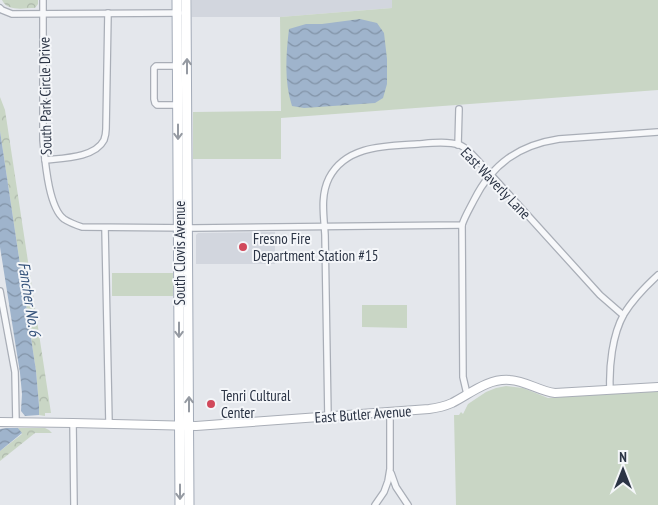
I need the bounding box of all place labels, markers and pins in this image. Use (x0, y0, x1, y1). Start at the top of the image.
place label: Fresno Fire Department Station #15 (253, 229, 378, 265)
marker: Fresno Fire Department Station #15 (237, 241, 249, 253)
place label: Tenri Cultural Center (221, 386, 291, 422)
marker: Tenri Cultural Center (205, 398, 217, 410)

